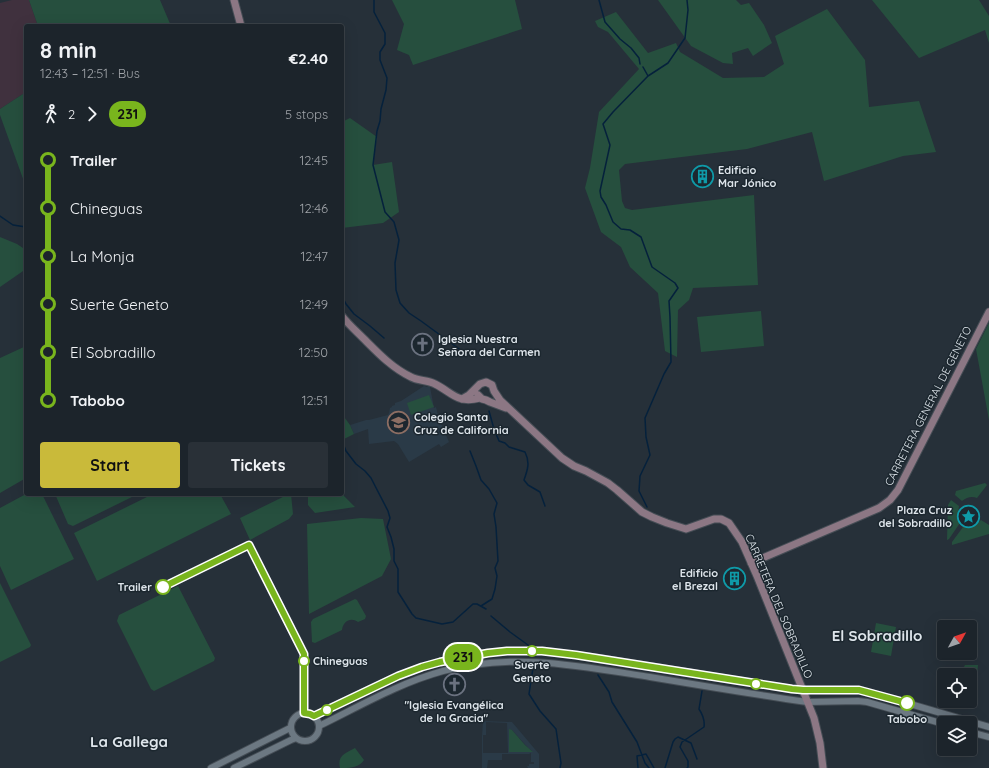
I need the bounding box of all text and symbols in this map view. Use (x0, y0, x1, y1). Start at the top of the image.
text: 8 min (40, 36, 97, 64)
text: €2.40 (289, 49, 328, 68)
text: 12:43 – 12:51 · Bus (40, 65, 140, 81)
icon: walk (40, 103, 62, 125)
icon: forward (81, 103, 103, 125)
text: 231 (117, 105, 138, 123)
text: 2 (68, 106, 75, 122)
text: 5 stops (285, 106, 328, 122)
text: Trailer (70, 151, 117, 170)
text: 12:45 (300, 152, 328, 168)
building icon: Edificio Mar Jónico (690, 163, 716, 189)
place label: Edificio Mar Jónico (718, 163, 777, 190)
text: Chineguas (70, 199, 143, 218)
text: 12:46 (300, 200, 328, 216)
text: La Monja (70, 247, 134, 266)
text: 12:47 (300, 248, 328, 264)
text: Suerte Geneto (70, 295, 169, 314)
text: 12:49 (300, 296, 328, 312)
street label: CARRETERA GENERAL DE GENETO (882, 324, 974, 488)
church icon: Iglesia Nuestra Señora del Carmen (410, 332, 436, 358)
place label: Iglesia Nuestra Señora del Carmen (438, 332, 540, 359)
text: El Sobradillo (70, 343, 155, 362)
text: 12:50 (299, 344, 328, 360)
text: Tabobo (70, 391, 125, 410)
text: 12:51 (302, 392, 328, 408)
school or university icon: Colegio Santa Cruz de California (386, 410, 412, 436)
place label: Colegio Santa Cruz de California (414, 410, 509, 437)
button: Start (40, 442, 180, 488)
button: Tickets (188, 442, 328, 488)
place label: Plaza Cruz del Sobradillo (878, 503, 953, 530)
place icon: Plaza Cruz del Sobradillo (955, 503, 981, 529)
street label: CARRETERA DEL SOBRADILLO (742, 532, 816, 680)
place label: Edificio el Brezal (672, 566, 718, 593)
building icon: Edificio el Brezal (721, 566, 747, 592)
marker: Trailer (155, 579, 171, 595)
place label: Trailer (118, 580, 152, 594)
north arrow (937, 620, 977, 660)
map controls (937, 620, 977, 756)
district label: El Sobradillo (832, 626, 922, 645)
line badge: 231 (440, 644, 486, 670)
marker: Suerte Geneto (526, 645, 538, 657)
text: 231 (453, 648, 473, 666)
place label: Chineguas (313, 654, 368, 668)
marker: Chineguas (298, 655, 310, 667)
place label: Suerte Geneto (513, 658, 551, 685)
button: locate (937, 668, 977, 708)
church icon: "Iglesia Evangélica de la Gracia" (441, 672, 467, 698)
unlabelled marker (750, 678, 762, 690)
marker: Tabobo (899, 695, 915, 711)
place label: "Iglesia Evangélica de la Gracia" (404, 698, 504, 725)
unlabelled marker (321, 704, 333, 716)
place label: Tabobo (887, 712, 927, 726)
button: layers (937, 716, 977, 756)
district label: La Gallega (90, 732, 168, 751)

